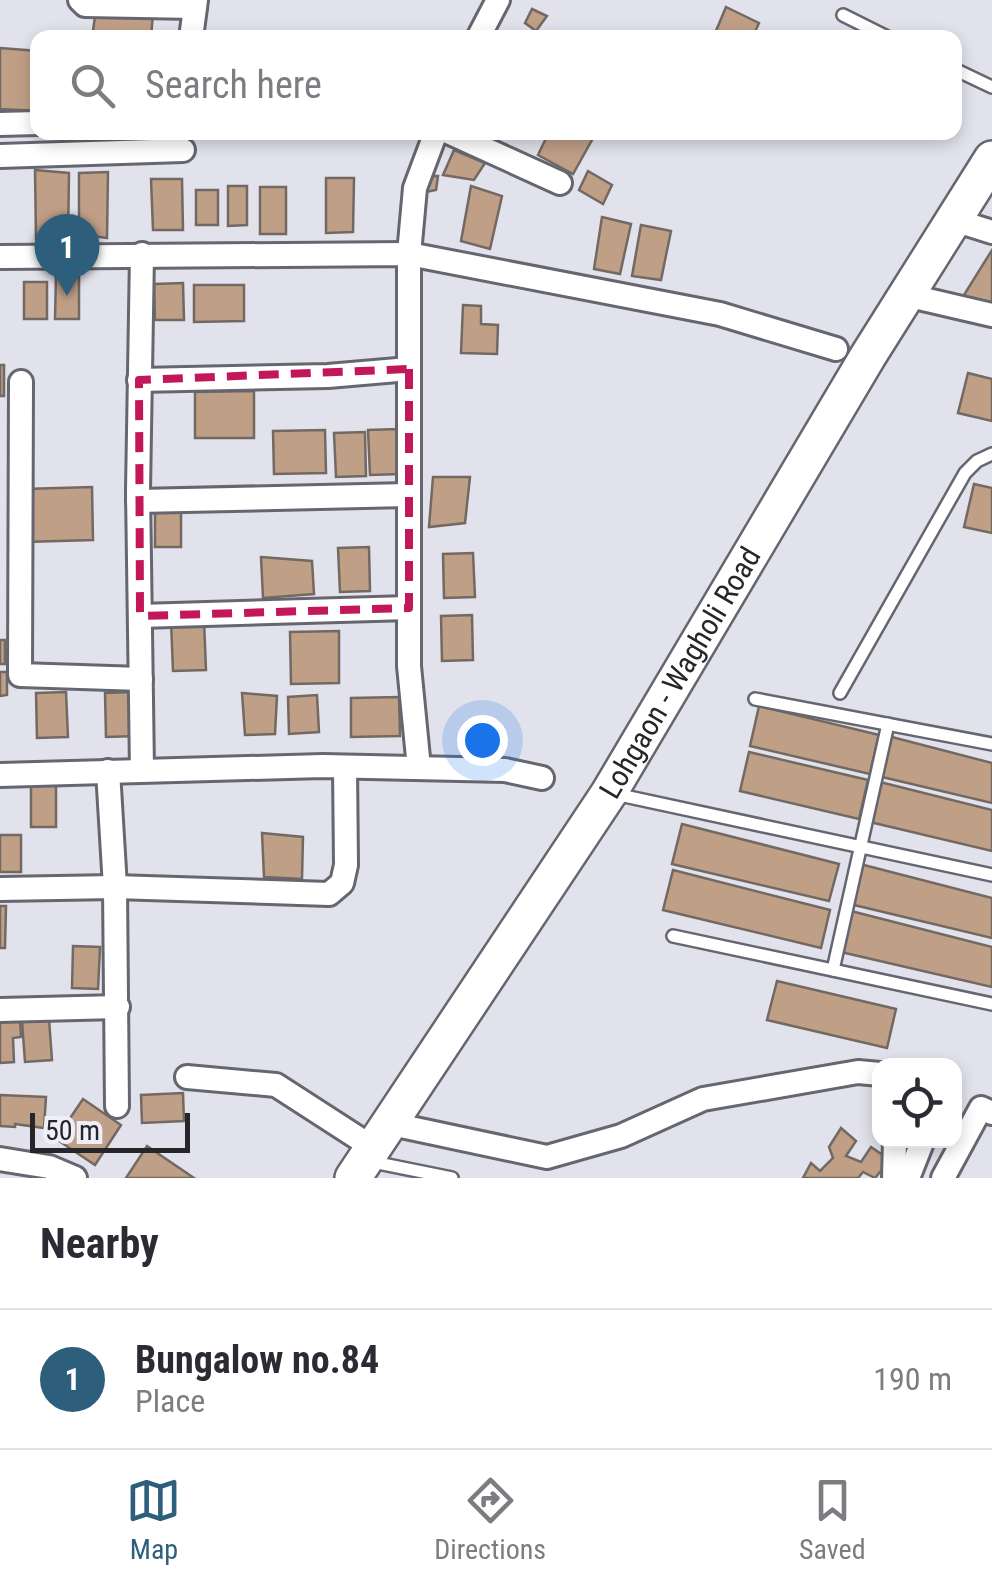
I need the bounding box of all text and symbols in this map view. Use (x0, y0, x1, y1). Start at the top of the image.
search box (30, 30, 962, 140)
icon: search (65, 58, 120, 113)
text: Search here (145, 63, 322, 107)
pin: 1 (34, 214, 100, 296)
street label: Lohgaon - Wagholi Road (592, 541, 768, 804)
your location (457, 715, 508, 766)
map controls (872, 1058, 962, 1148)
button: locate (872, 1058, 962, 1148)
scale bar (30, 1108, 190, 1152)
text: 50 m (45, 1114, 100, 1147)
text: Nearby (40, 1219, 159, 1268)
text: Bungalow no.84 (135, 1338, 379, 1382)
text: 1 (64, 1360, 81, 1398)
text: 190 m (873, 1360, 952, 1398)
text: Place (135, 1382, 205, 1420)
tab: Map (126, 1473, 181, 1566)
tab: Directions (434, 1473, 546, 1566)
tab: Saved (799, 1473, 866, 1566)

